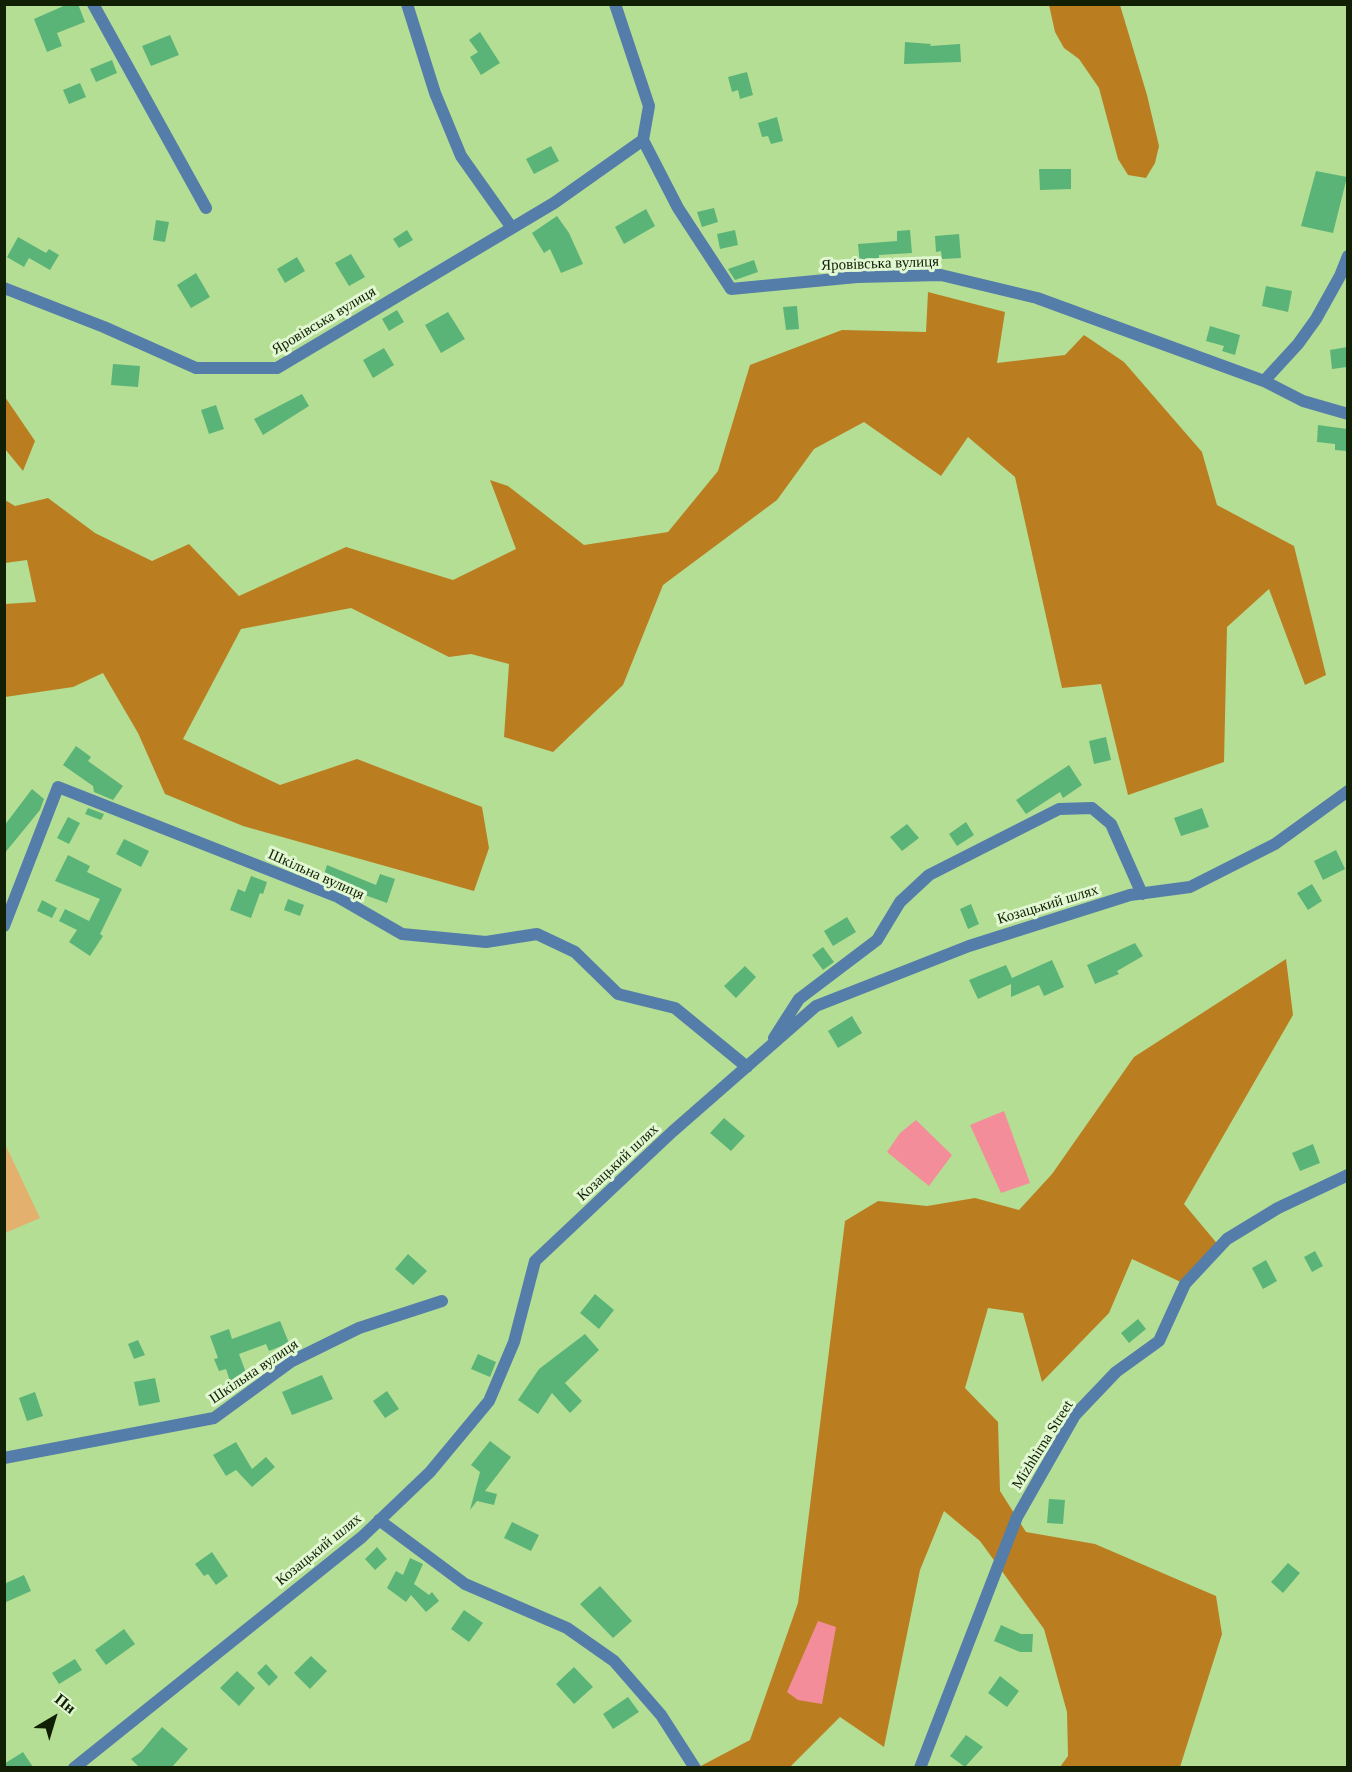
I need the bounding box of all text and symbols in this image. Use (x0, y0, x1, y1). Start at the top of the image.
street label: Яровівська вулиця (821, 253, 939, 275)
street label: Яровівська вулиця (269, 283, 379, 359)
street label: Шкільна вулиця (265, 846, 367, 904)
street label: Козацький шлях (995, 881, 1101, 929)
street label: Козацький шлях (574, 1121, 662, 1205)
street label: Шкільна вулиця (206, 1336, 302, 1408)
street label: Mizhhirna Street (1009, 1397, 1077, 1493)
street label: Козацький шлях (273, 1510, 365, 1590)
north arrow (24, 1688, 84, 1748)
text: Пн (52, 1690, 79, 1717)

